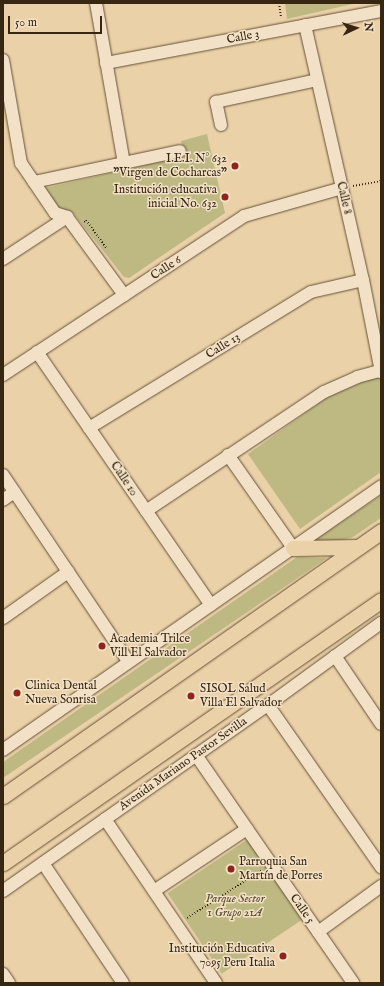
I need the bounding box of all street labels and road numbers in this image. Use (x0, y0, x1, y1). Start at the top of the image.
street label: Calle 3 (225, 27, 261, 47)
street label: Calle 8 (333, 180, 355, 216)
street label: Calle 6 (148, 253, 184, 283)
street label: Calle 13 (203, 330, 243, 362)
street label: Calle 10 (107, 459, 141, 499)
street label: Avenida Mariano Pastor Sevilla (116, 714, 250, 814)
street label: Calle 5 (287, 891, 317, 927)

